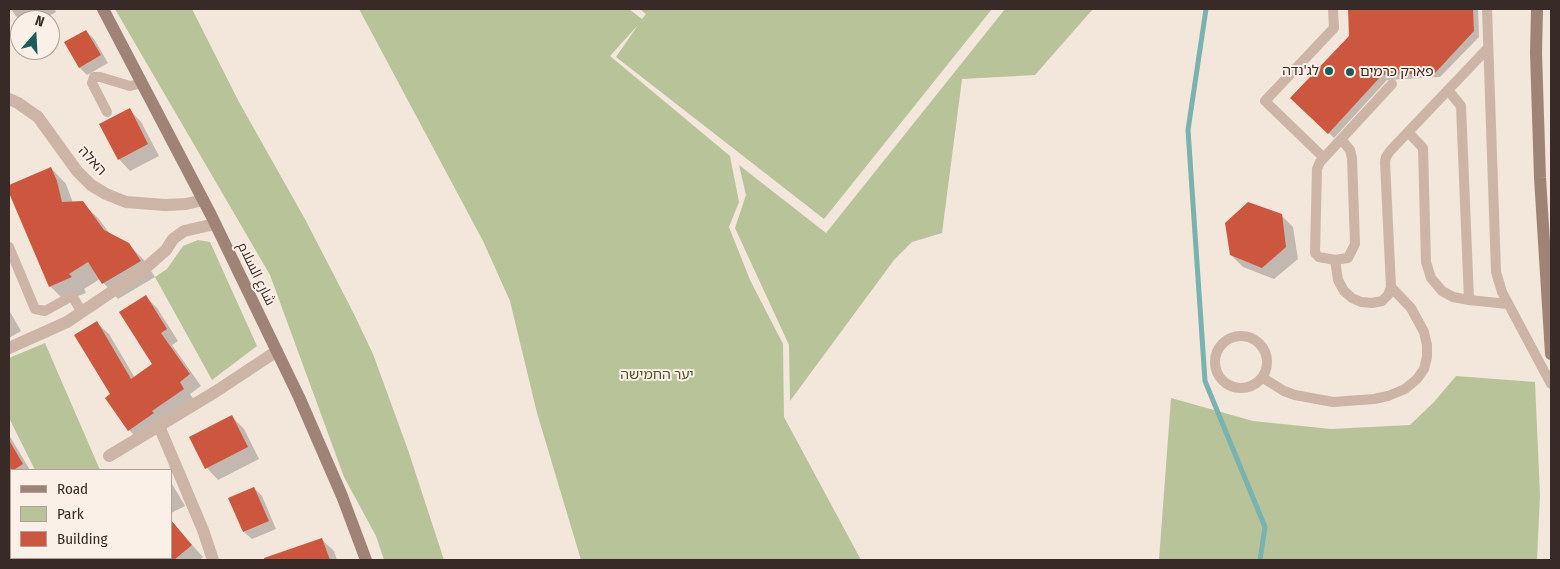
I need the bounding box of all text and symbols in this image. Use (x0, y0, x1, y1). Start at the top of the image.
north arrow (10, 10, 60, 60)
text: N (33, 12, 46, 31)
place label: לג'נדה (1282, 63, 1319, 79)
place label: פארק כרמים (1360, 64, 1434, 80)
marker: לג'נדה (1323, 65, 1335, 77)
marker: פארק כרמים (1344, 66, 1356, 78)
street label: האלה (74, 143, 110, 179)
street label: شارع السلام (233, 240, 279, 308)
park label: יער החמישה (620, 367, 694, 383)
legend (10, 469, 172, 559)
text: Road (57, 480, 88, 498)
text: Park (57, 505, 84, 523)
text: Building (57, 530, 108, 548)

